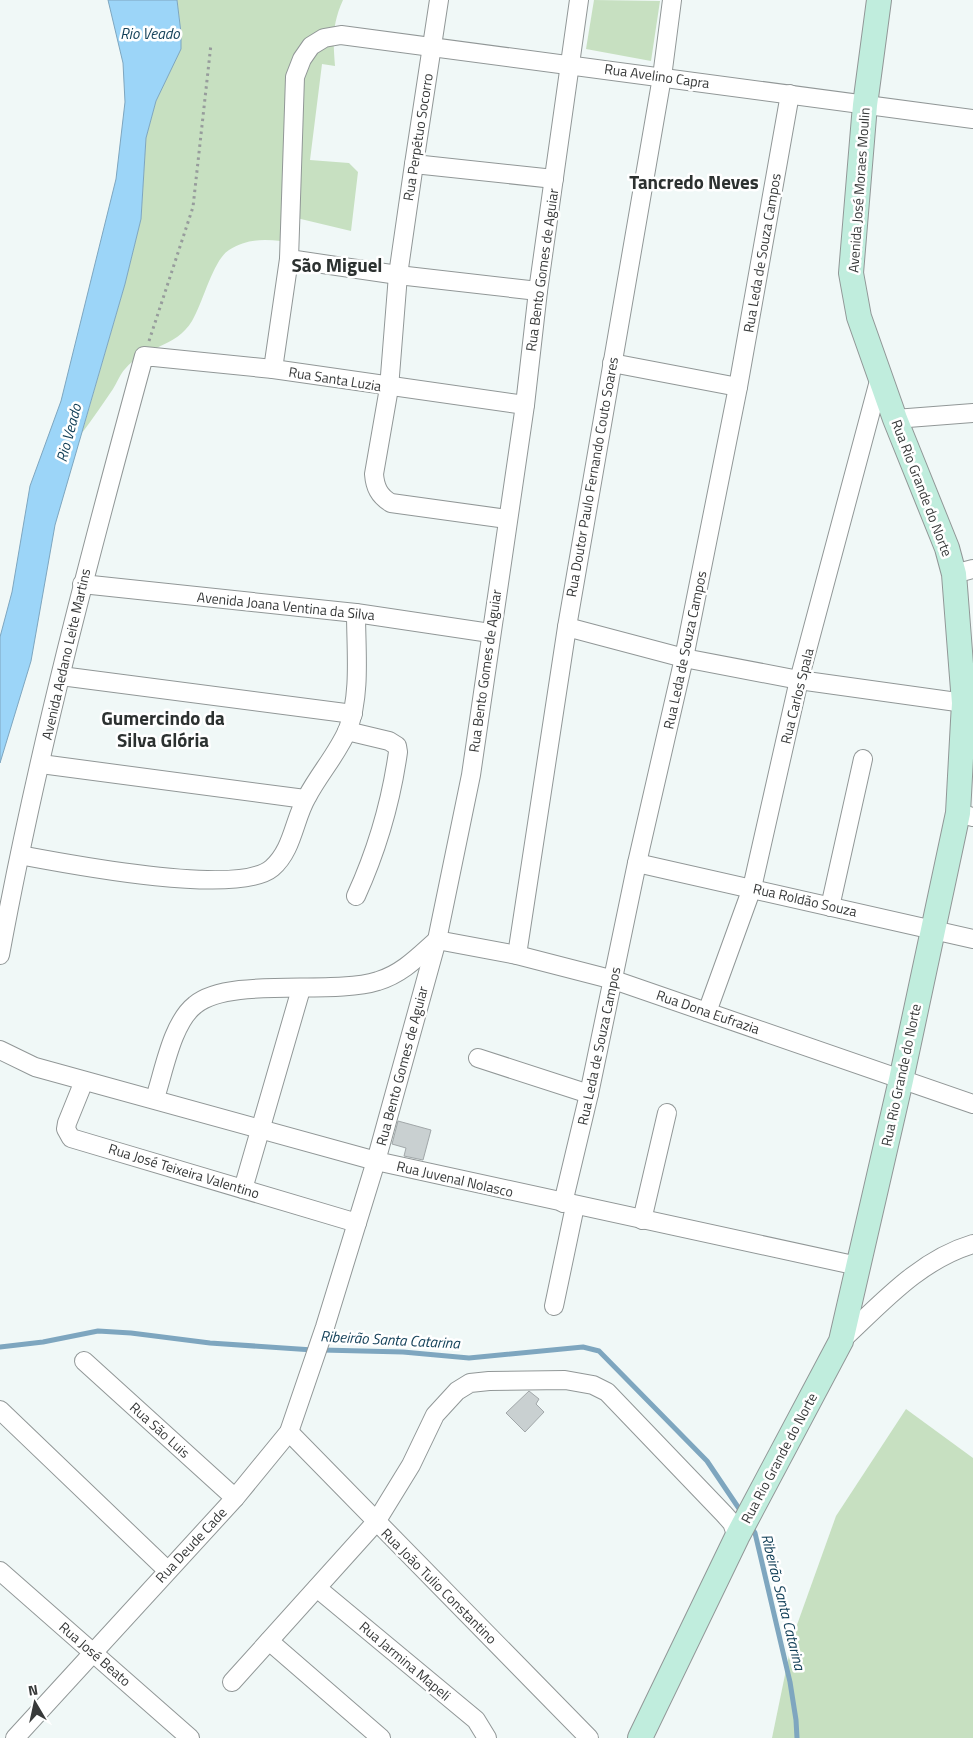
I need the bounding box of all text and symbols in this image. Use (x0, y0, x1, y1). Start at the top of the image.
water label: Rio Veado (120, 22, 180, 45)
street label: Rua Avelino Capra (603, 58, 711, 93)
street label: Rua Perpétuo Socorro (397, 72, 438, 202)
street label: Avenida José Moraes Moulin (842, 107, 875, 273)
district label: Tancredo Neves (629, 167, 759, 196)
street label: Rua Leda de Souza Campos (737, 172, 786, 334)
street label: Rua Bento Gomes de Aguiar (520, 187, 563, 353)
district label: São Miguel (291, 250, 383, 279)
street label: Rua Doutor Paulo Fernando Couto Soares (560, 355, 623, 599)
street label: Rua Santa Luzia (287, 361, 383, 396)
water label: Rio Veado (50, 401, 87, 465)
street label: Rua Rio Grande do Norte (887, 416, 958, 559)
street label: Avenida Aedano Leite Martins (36, 566, 95, 742)
street label: Rua Leda de Souza Campos (657, 569, 712, 731)
street label: Avenida Joana Ventina da Silva (196, 586, 376, 625)
street label: Rua Bento Gomes de Aguiar (463, 588, 506, 754)
street label: Rua Carlos Spala (774, 646, 819, 746)
district label: Gumercindo da Silva Glória (101, 703, 225, 754)
street label: Rua Roldão Souza (751, 877, 859, 922)
street label: Rua Leda de Souza Campos (571, 965, 626, 1127)
street label: Rua Bento Gomes de Aguiar (370, 984, 433, 1148)
street label: Rua Dona Eufrazia (654, 984, 763, 1039)
street label: Rua Rio Grande do Norte (875, 1002, 926, 1148)
street label: Rua José Teixeira Valentino (106, 1138, 262, 1204)
street label: Rua Juvenal Nolasco (395, 1155, 515, 1202)
water label: Ribeirão Santa Catarina (320, 1324, 462, 1355)
street label: Rua Rio Grande do Norte (735, 1389, 822, 1527)
street label: Rua São Luis (125, 1397, 195, 1462)
street label: Rua Deude Cade (150, 1502, 231, 1587)
street label: Rua João Tulio Constantino (377, 1523, 502, 1648)
water label: Ribeirão Santa Catarina (755, 1531, 812, 1674)
street label: Rua José Beato (55, 1616, 136, 1691)
street label: Rua Jarmina Mapeli (355, 1616, 456, 1705)
north arrow (10, 1678, 60, 1728)
text: N (26, 1679, 39, 1701)

